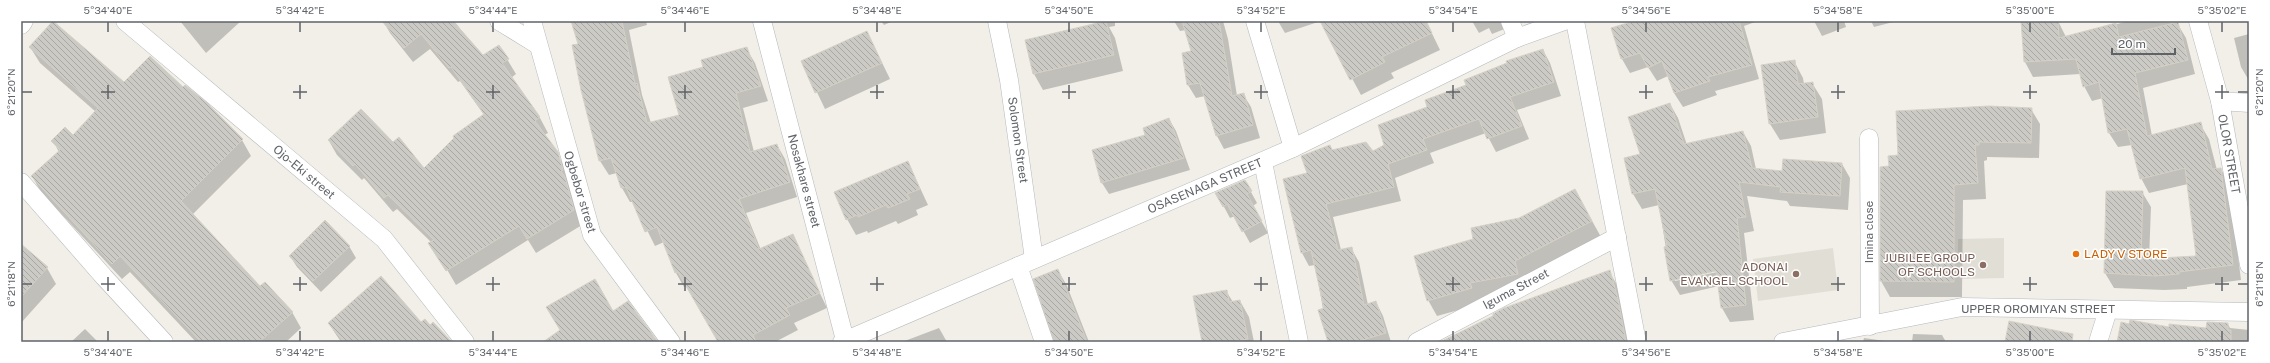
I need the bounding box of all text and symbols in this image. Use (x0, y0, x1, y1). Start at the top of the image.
text: 5°34'40"E (84, 4, 132, 16)
text: 5°34'42"E (276, 4, 324, 16)
text: 5°34'44"E (468, 4, 518, 16)
text: 5°34'46"E (660, 4, 710, 16)
text: 5°34'48"E (852, 4, 902, 16)
text: 5°34'50"E (1044, 4, 1094, 16)
text: 5°34'52"E (1237, 4, 1285, 16)
text: 5°34'54"E (1428, 4, 1478, 16)
text: 5°34'56"E (1621, 4, 1671, 16)
text: 5°34'58"E (1813, 4, 1863, 16)
text: 5°35'00"E (2006, 4, 2054, 16)
text: 5°35'02"E (2198, 4, 2246, 16)
scale bar (2112, 30, 2175, 56)
text: 20 m (2118, 37, 2146, 51)
text: 6°21'20"N (5, 68, 17, 116)
text: 6°21'20"N (2253, 68, 2265, 116)
street label: Solomon Street (1005, 96, 1031, 184)
street label: OLOR STREET (2215, 113, 2243, 195)
street label: Nosakhare street (785, 133, 823, 230)
street label: Ojo-Eki street (270, 142, 338, 202)
street label: Ogbebor street (561, 149, 599, 235)
street label: OSASENAGA STREET (1146, 155, 1264, 217)
street label: Imina close (1862, 201, 1876, 263)
place label: LADY V STORE (2084, 247, 2167, 261)
marker: LADY V STORE (2071, 249, 2081, 259)
place label: JUBILEE GROUP OF SCHOOLS (1884, 251, 1975, 279)
place label: ADONAI EVANGEL SCHOOL (1680, 260, 1788, 288)
marker: JUBILEE GROUP OF SCHOOLS (1978, 260, 1988, 270)
text: 6°21'18"N (5, 261, 17, 307)
text: 6°21'18"N (2253, 261, 2265, 307)
street label: Iguma Street (1481, 266, 1552, 312)
marker: ADONAI EVANGEL SCHOOL (1791, 269, 1801, 279)
street label: UPPER OROMIYAN STREET (1961, 302, 2115, 316)
text: 5°34'40"E (84, 346, 132, 358)
text: 5°34'42"E (276, 346, 324, 358)
text: 5°34'44"E (468, 346, 518, 358)
text: 5°34'46"E (660, 346, 710, 358)
text: 5°34'48"E (852, 346, 902, 358)
text: 5°34'50"E (1044, 346, 1094, 358)
text: 5°34'52"E (1237, 346, 1285, 358)
text: 5°34'54"E (1428, 346, 1478, 358)
text: 5°34'56"E (1621, 346, 1671, 358)
text: 5°34'58"E (1813, 346, 1863, 358)
text: 5°35'00"E (2006, 346, 2054, 358)
text: 5°35'02"E (2198, 346, 2246, 358)

